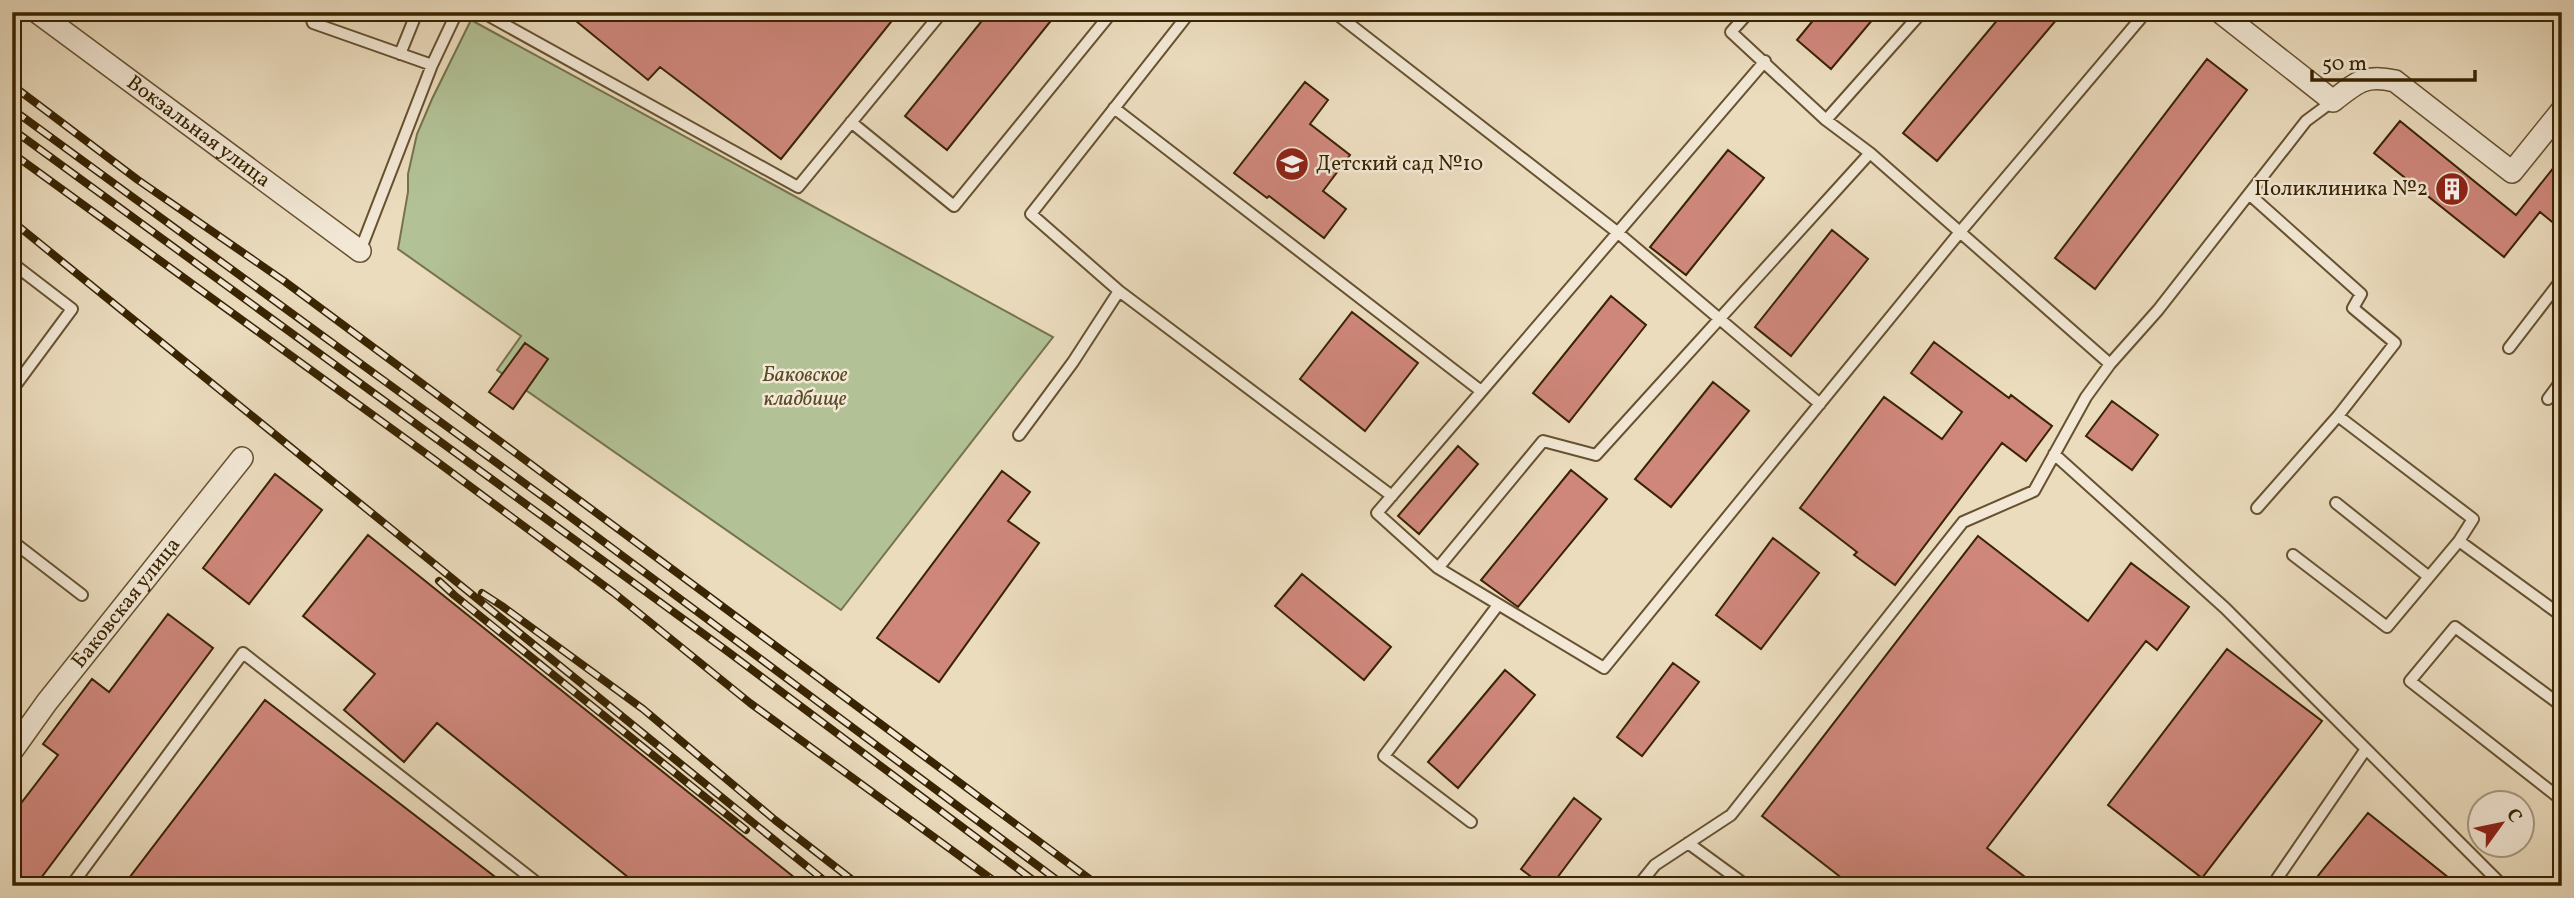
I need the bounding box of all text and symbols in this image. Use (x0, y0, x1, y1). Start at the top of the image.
scale bar (2312, 38, 2474, 82)
text: 50 m (2322, 50, 2367, 79)
street label: Вокзальная улица (120, 68, 277, 195)
school or university icon: Детский сад №10 (1273, 145, 1311, 183)
place label: Детский сад №10 (1316, 150, 1483, 179)
building icon: Поликлиника №2 (2433, 170, 2471, 208)
place label: Поликлиника №2 (2254, 175, 2428, 204)
park label: Баковское кладбище (763, 361, 848, 414)
street label: Баковская улица (65, 531, 187, 675)
north arrow (2466, 790, 2536, 860)
text: С (2499, 804, 2528, 828)

